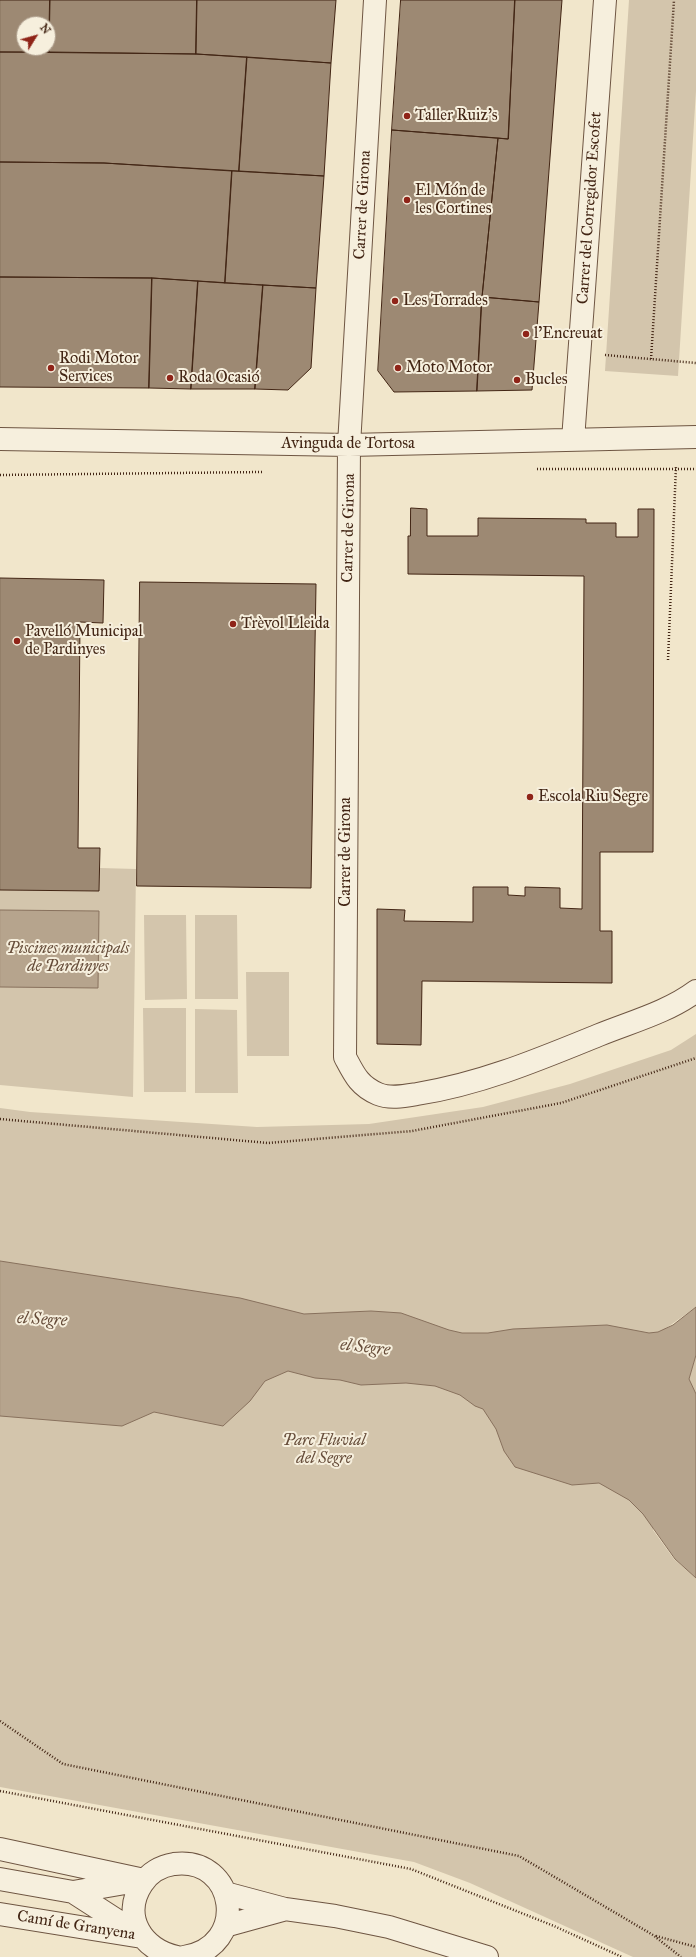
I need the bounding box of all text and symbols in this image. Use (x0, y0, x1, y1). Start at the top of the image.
north arrow (16, 16, 56, 56)
text: N (37, 21, 53, 37)
place label: Taller Ruiz's (415, 106, 498, 126)
marker: Taller Ruiz's (402, 111, 412, 121)
street label: Carrer del Corregidor Escofet (574, 111, 606, 305)
street label: Carrer de Girona (351, 150, 375, 260)
place label: El Món de les Cortines (415, 181, 491, 219)
marker: El Món de les Cortines (402, 195, 412, 205)
place label: Les Torrades (403, 291, 488, 311)
marker: Les Torrades (390, 296, 400, 306)
place label: l'Encreuat (534, 324, 603, 344)
marker: l'Encreuat (521, 329, 531, 339)
place label: Rodi Motor Services (59, 349, 138, 387)
place label: Moto Motor (406, 358, 492, 378)
marker: Rodi Motor Services (46, 363, 56, 373)
marker: Moto Motor (393, 363, 403, 373)
place label: Roda Ocasió (178, 368, 260, 388)
place label: Bucles (525, 370, 568, 390)
marker: Roda Ocasió (165, 373, 175, 383)
marker: Bucles (512, 375, 522, 385)
street label: Avinguda de Tortosa (281, 434, 415, 454)
street label: Carrer de Girona (338, 473, 360, 583)
place label: Trèvol Lleida (241, 614, 329, 634)
marker: Trèvol Lleida (228, 619, 238, 629)
place label: Pavelló Municipal de Pardinyes (25, 622, 143, 660)
marker: Pavelló Municipal de Pardinyes (12, 636, 22, 646)
place label: Escola Riu Segre (538, 787, 648, 807)
marker: Escola Riu Segre (525, 792, 535, 802)
street label: Carrer de Girona (336, 797, 356, 907)
park label: Piscines municipals de Pardinyes (7, 939, 129, 977)
water label: el Segre (17, 1309, 67, 1331)
water label: el Segre (339, 1335, 391, 1361)
park label: Parc Fluvial del Segre (283, 1431, 365, 1469)
street label: Camí de Granyena (16, 1907, 136, 1945)

